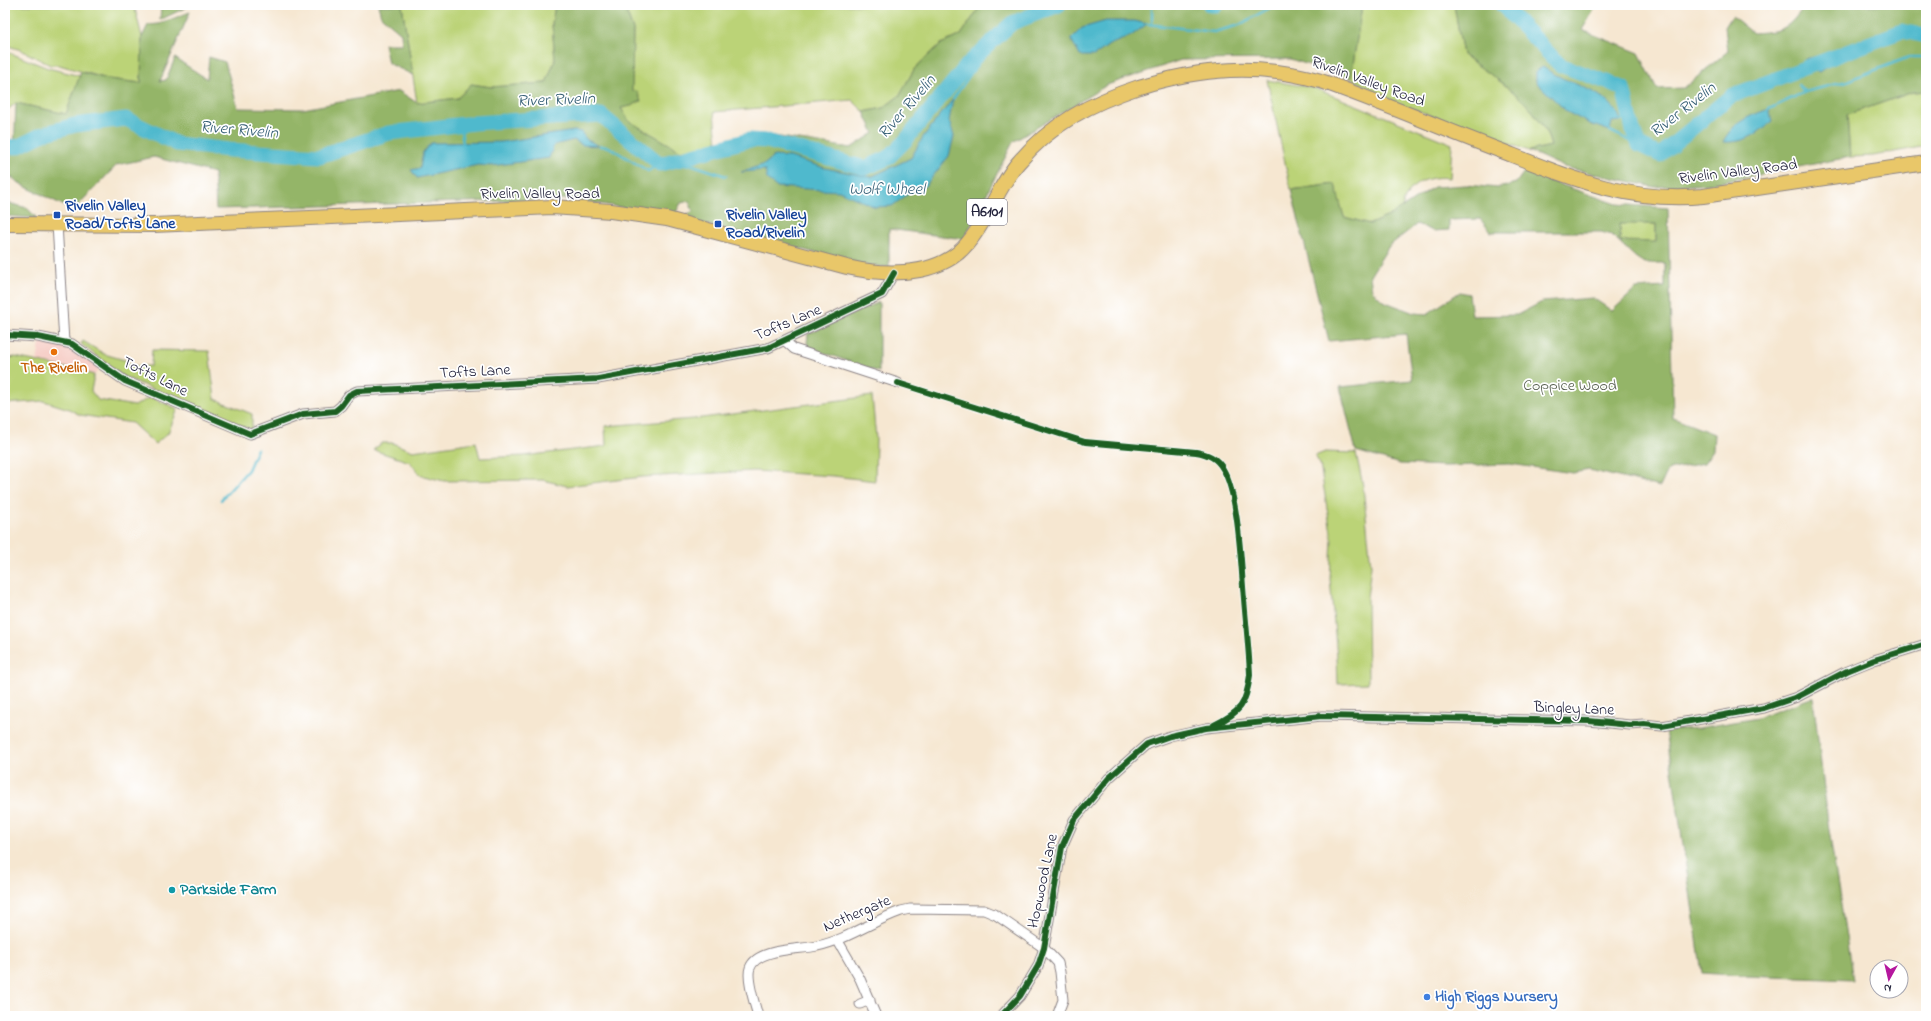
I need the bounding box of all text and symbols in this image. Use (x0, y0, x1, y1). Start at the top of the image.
street label: Rivelin Valley Road (1308, 50, 1428, 114)
water label: River Rivelin (872, 69, 942, 145)
water label: River Rivelin (1645, 76, 1722, 144)
water label: River Rivelin (517, 86, 596, 114)
water label: River Rivelin (199, 114, 280, 146)
street label: Rivelin Valley Road (1677, 153, 1799, 191)
water label: Wolf Wheel (849, 177, 927, 202)
street label: Rivelin Valley Road (480, 182, 600, 206)
place label: Rivelin Valley Road/Tofts Lane (64, 194, 176, 236)
road number: A6101 (967, 199, 1007, 225)
place label: Rivelin Valley Road/Rivelin (725, 203, 807, 245)
marker: Rivelin Valley Road/Tofts Lane (52, 210, 62, 220)
marker: Rivelin Valley Road/Rivelin (713, 219, 723, 229)
street label: Tofts Lane (751, 298, 826, 348)
marker: The Rivelin (49, 347, 59, 357)
street label: Tofts Lane (118, 351, 193, 404)
place label: The Rivelin (21, 356, 88, 380)
street label: Tofts Lane (439, 358, 512, 386)
park label: Coppice Wood (1523, 374, 1617, 398)
street label: Bingley Lane (1532, 696, 1615, 722)
street label: Hopwood Lane (1021, 831, 1065, 930)
place label: Parkside Farm (180, 878, 277, 902)
marker: Parkside Farm (167, 885, 177, 895)
street label: Nethergate (819, 889, 895, 939)
north arrow (1869, 959, 1909, 999)
text: N (1883, 979, 1893, 996)
place label: High Riggs Nursery (1435, 985, 1558, 1010)
marker: High Riggs Nursery (1422, 992, 1432, 1002)

